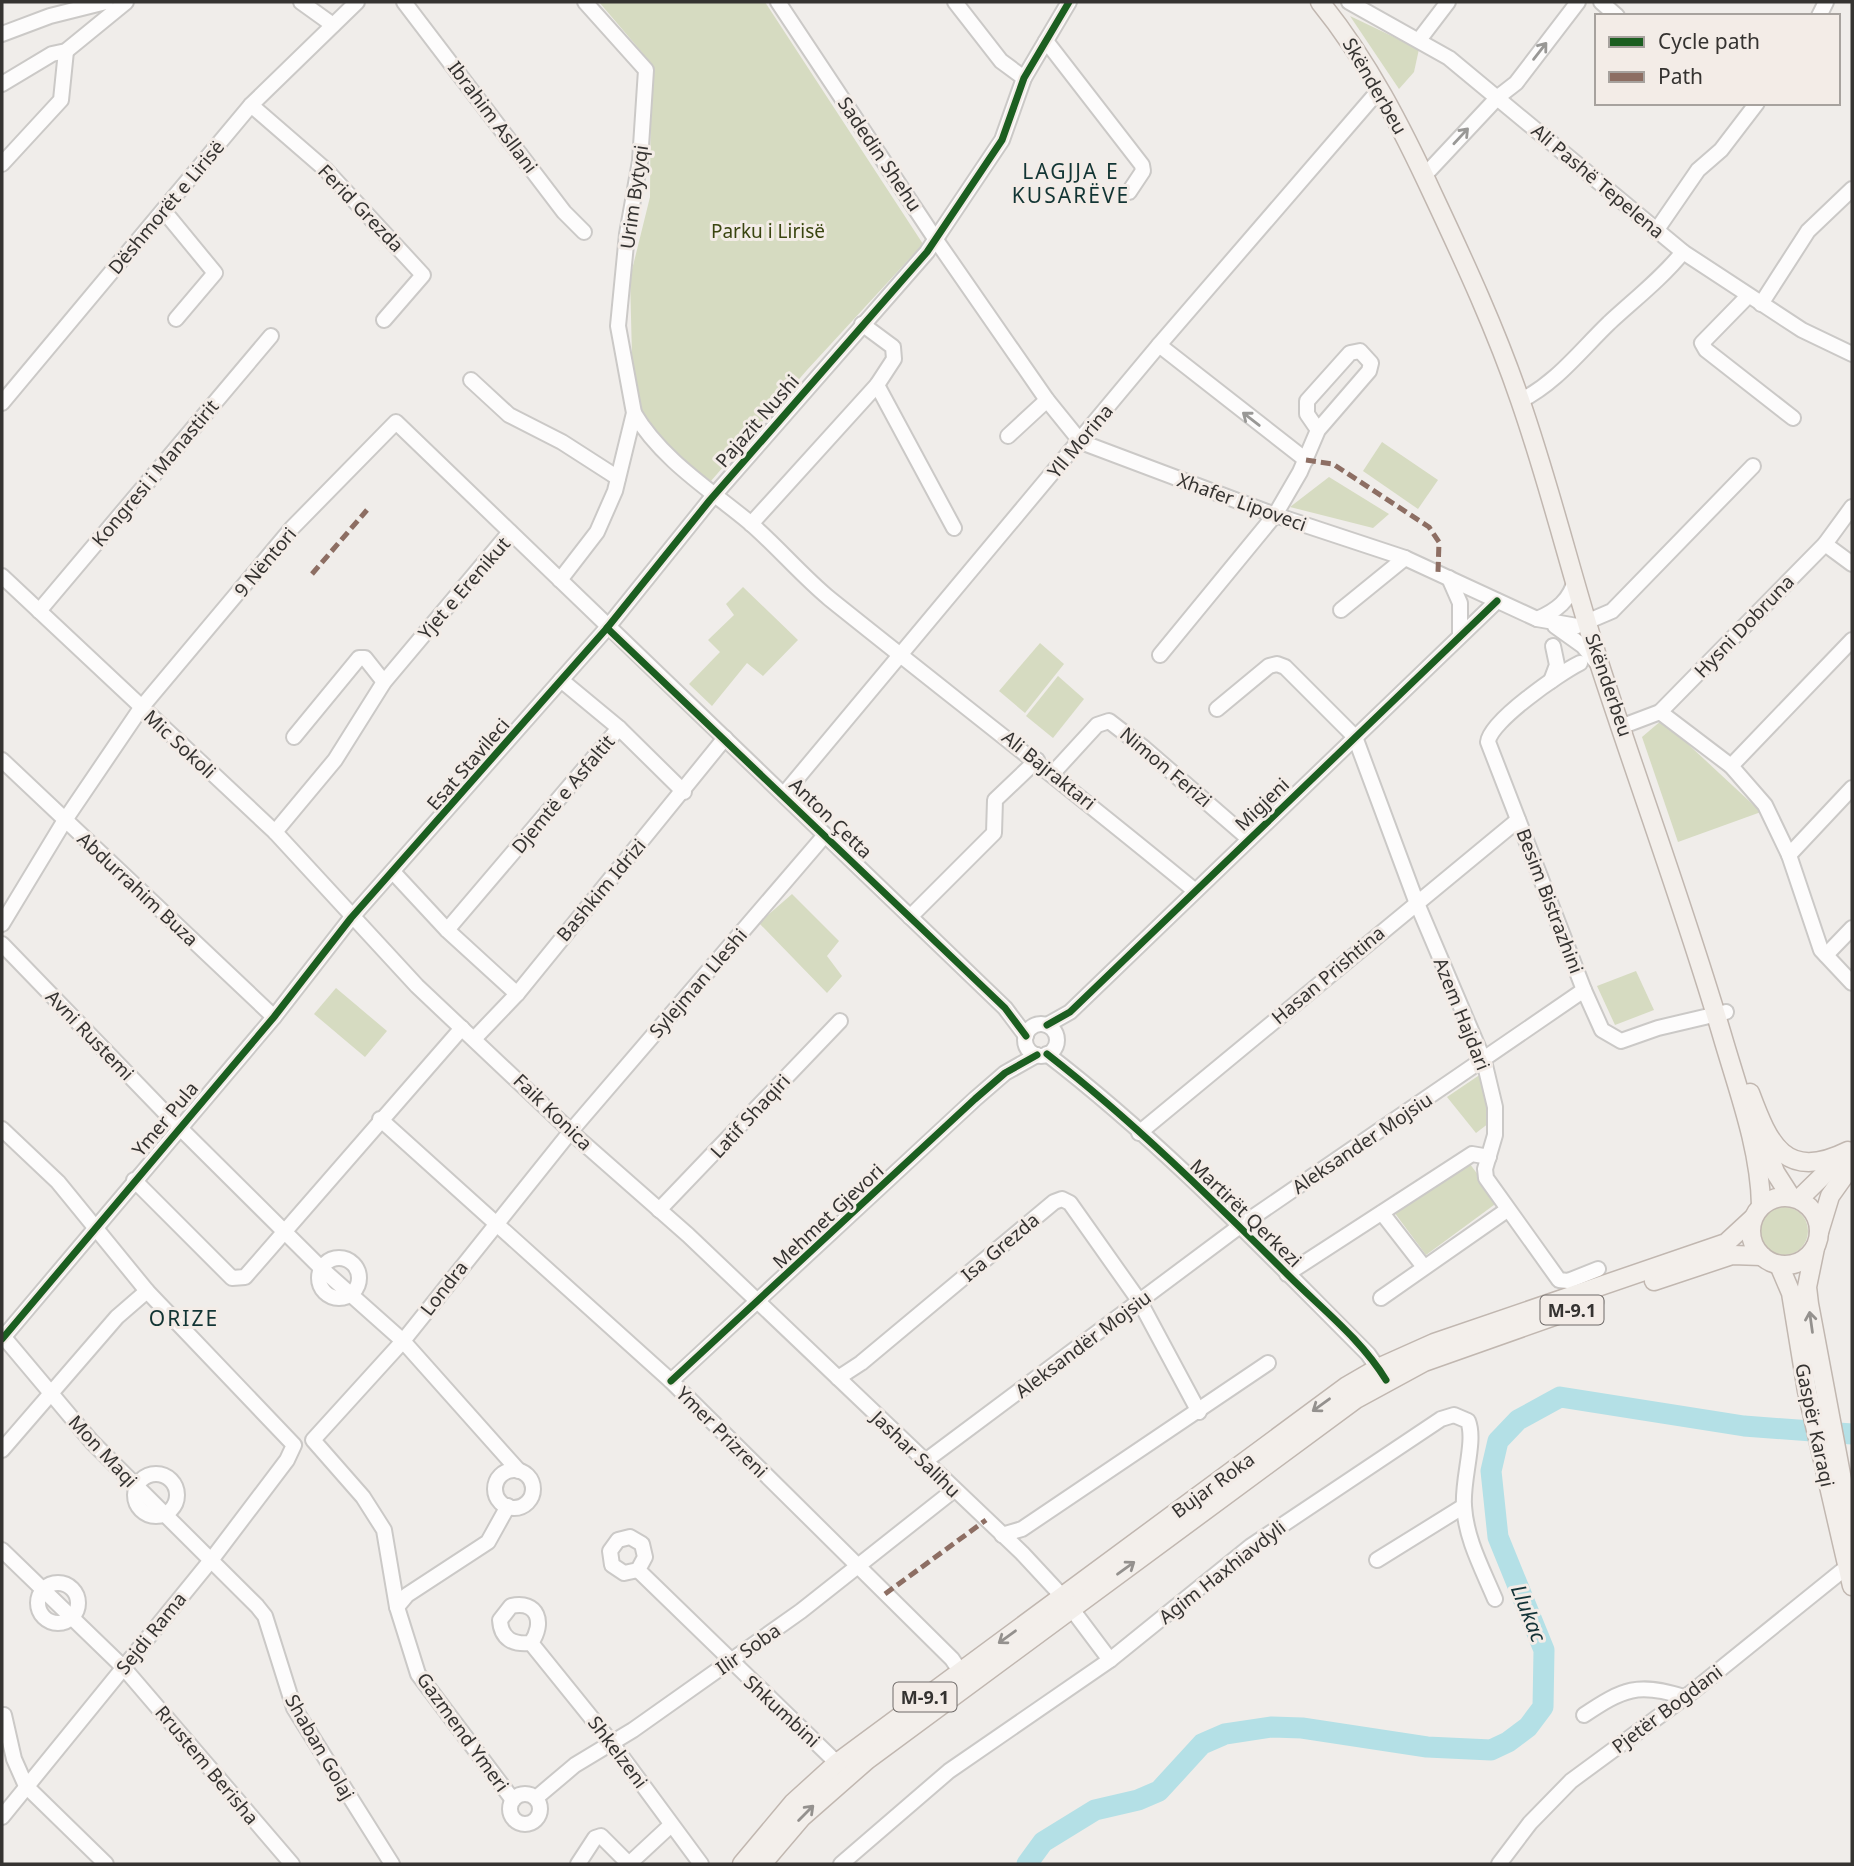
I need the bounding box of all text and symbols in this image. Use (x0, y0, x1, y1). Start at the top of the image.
legend (1595, 14, 1840, 105)
text: Cycle path (1658, 27, 1760, 55)
street label: Skënderbeu (1337, 33, 1413, 139)
one-way arrow (1533, 43, 1548, 61)
street label: Ibrahim Asllani (442, 56, 544, 178)
text: Path (1658, 62, 1703, 90)
street label: Sadedin Shehu (832, 92, 928, 216)
street label: Ali Pashë Tepelena (1526, 118, 1670, 244)
one-way arrow (1453, 127, 1469, 145)
street label: Dëshmorët e Lirisë (102, 134, 230, 280)
street label: Urim Bytyqi (614, 143, 654, 251)
district label: LAGJJA E KUSARËVE (1012, 157, 1130, 209)
street label: Ferid Grezda (312, 158, 410, 258)
park label: Parku i Lirisë (711, 218, 825, 244)
street label: Pajazit Nushi (709, 369, 805, 473)
street label: Kongresi i Manastirit (86, 394, 224, 552)
street label: Yll Morina (1041, 398, 1119, 484)
one-way arrow (1243, 412, 1261, 427)
street label: Xhafer Lipoveci (1174, 467, 1310, 537)
street label: 9 Nëntori (228, 522, 302, 602)
street label: Yjet e Erenikut (412, 531, 516, 645)
street label: Hysni Dobruna (1688, 569, 1800, 683)
street label: Skënderbeu (1579, 630, 1639, 740)
street label: Mic Sokoli (138, 704, 222, 784)
street label: Esat Stavileci (421, 712, 515, 816)
street label: Nimon Ferizi (1115, 721, 1217, 813)
street label: Ali Bajraktari (997, 724, 1101, 816)
street label: Djemtë e Asfaltit (506, 729, 620, 859)
street label: Anton Çetta (784, 772, 878, 864)
street label: Migjeni (1229, 772, 1295, 836)
street label: Besim Bistrazhini (1510, 825, 1590, 977)
street label: Abdurrahim Buza (72, 826, 204, 952)
street label: Bashkim Idrizi (550, 833, 652, 947)
street label: Hasan Prishtina (1266, 920, 1390, 1030)
street label: Sylejman Lleshi (643, 923, 753, 1043)
street label: Azem Hajdari (1428, 954, 1496, 1074)
street label: Avni Rustemi (40, 984, 140, 1086)
street label: Faik Konica (508, 1068, 598, 1156)
street label: Latif Shaqiri (704, 1068, 796, 1164)
street label: Ymer Pula (126, 1076, 204, 1162)
street label: Aleksander Mojsiu (1287, 1086, 1437, 1200)
street label: Martirët Qerkezi (1185, 1153, 1307, 1273)
street label: Mehmet Gjevori (767, 1158, 889, 1274)
street label: Isa Grezda (956, 1207, 1044, 1287)
street label: Londra (414, 1255, 474, 1321)
street label: Aleksandër Mojsiu (1010, 1284, 1156, 1404)
road number: M-9.1 (1540, 1296, 1604, 1324)
district label: ORIZE (149, 1304, 219, 1332)
one-way arrow (1804, 1311, 1817, 1333)
street label: Gaspër Karaqi (1789, 1361, 1841, 1489)
street label: Ymer Prizreni (671, 1381, 773, 1483)
one-way arrow (1312, 1398, 1331, 1412)
street label: Jashar Salihu (864, 1403, 966, 1503)
street label: Mon Maqi (63, 1409, 143, 1493)
street label: Bujar Roka (1166, 1446, 1260, 1524)
street label: Agim Haxhiavdyli (1153, 1514, 1291, 1630)
one-way arrow (1117, 1561, 1136, 1576)
water label: Llukac (1505, 1580, 1553, 1646)
street label: Sejdi Rama (110, 1587, 192, 1679)
street label: Ilir Soba (711, 1617, 785, 1681)
one-way arrow (998, 1630, 1017, 1644)
street label: Pjetër Bogdani (1606, 1659, 1728, 1759)
street label: Gazmend Ymeri (411, 1667, 515, 1797)
street label: Shkumbini (738, 1669, 826, 1753)
road number: M-9.1 (894, 1682, 956, 1712)
street label: Shaban Golaj (279, 1690, 361, 1804)
street label: Rrustem Berisha (149, 1700, 265, 1830)
street label: Shkelzeni (582, 1711, 654, 1793)
one-way arrow (798, 1804, 815, 1821)

